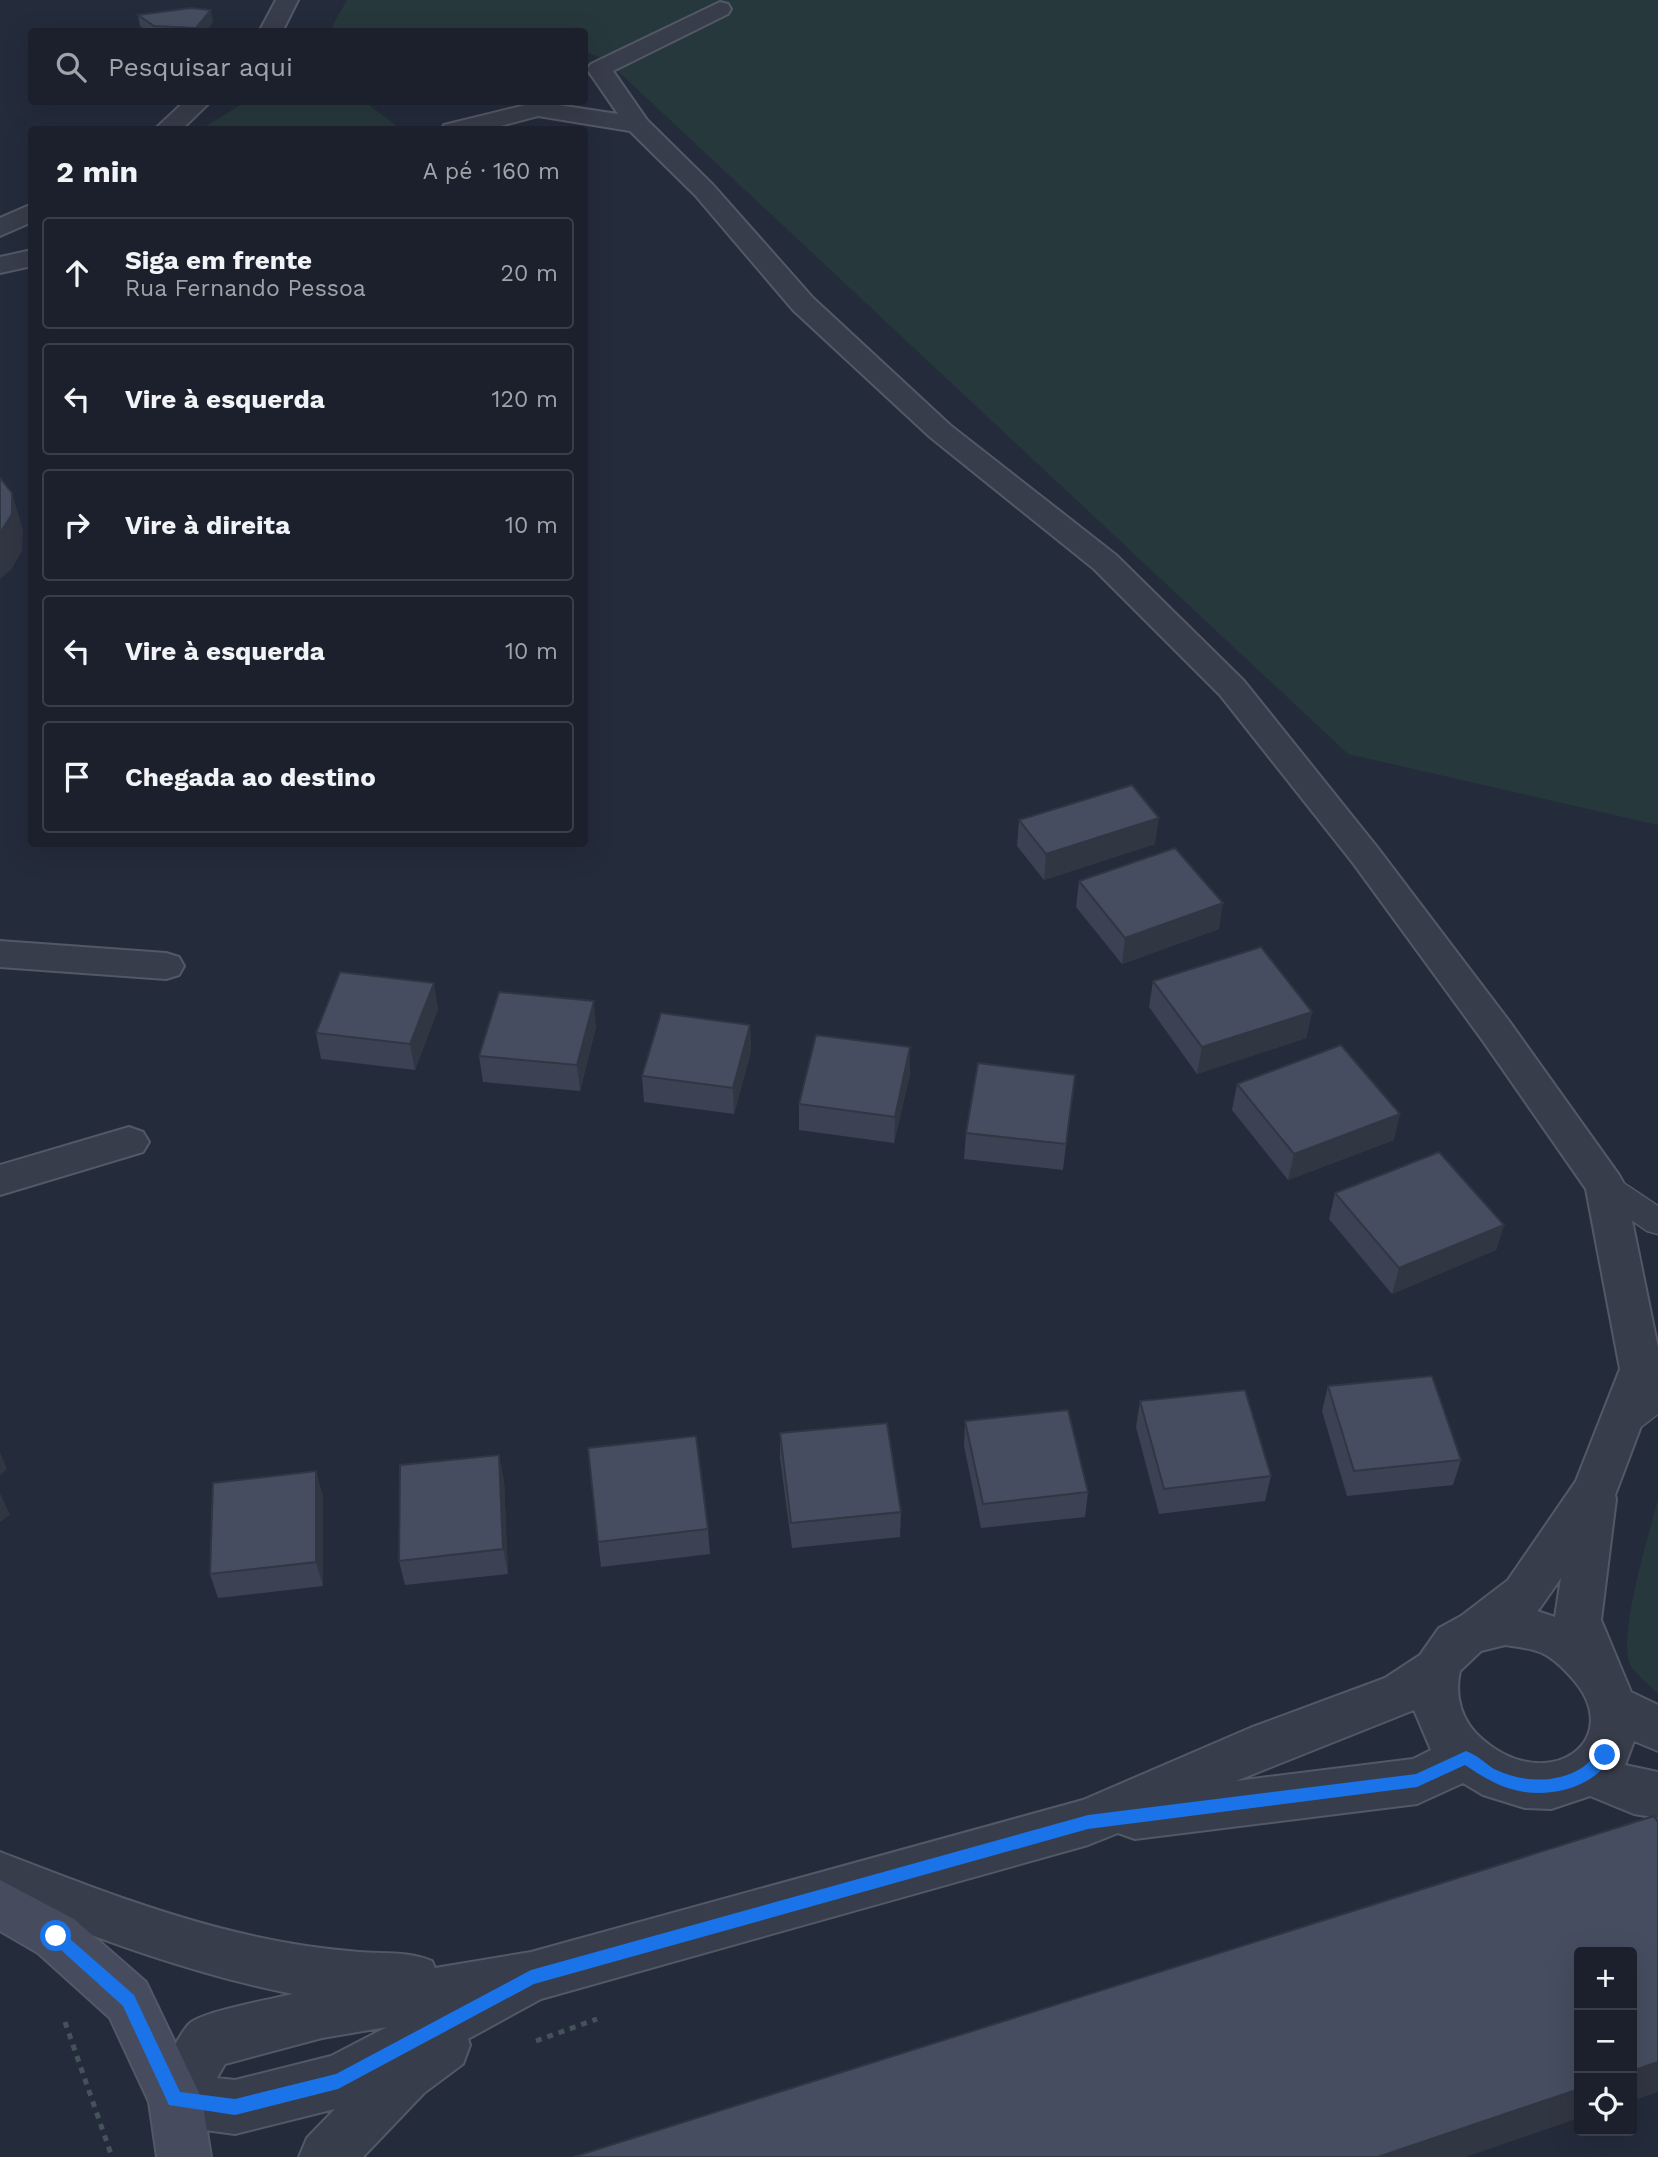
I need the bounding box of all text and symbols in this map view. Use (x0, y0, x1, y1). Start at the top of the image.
search box (28, 28, 588, 105)
icon: search (52, 48, 90, 86)
text: Pesquisar aqui (108, 52, 293, 82)
text: 2 min (56, 154, 138, 189)
text: A pé · 160 m (423, 158, 560, 185)
text: Siga em frente (125, 245, 312, 275)
icon: ahead (58, 254, 96, 292)
text: 20 m (501, 260, 558, 287)
text: Rua Fernando Pessoa (125, 275, 366, 302)
icon: left (58, 380, 96, 418)
text: Vire à esquerda (125, 384, 325, 414)
text: 120 m (492, 386, 558, 413)
icon: right (58, 506, 96, 544)
text: Vire à direita (125, 510, 290, 540)
text: 10 m (505, 512, 558, 539)
icon: left (58, 632, 96, 670)
text: Vire à esquerda (125, 636, 325, 666)
text: 10 m (505, 638, 558, 665)
icon: arrive (58, 758, 96, 796)
text: Chegada ao destino (125, 762, 376, 792)
route end (1589, 1739, 1620, 1770)
route start (40, 1920, 71, 1951)
map controls (1574, 1947, 1637, 2136)
button: + (1574, 1947, 1637, 2010)
button: − (1574, 2010, 1637, 2073)
button: locate (1574, 2073, 1637, 2136)

